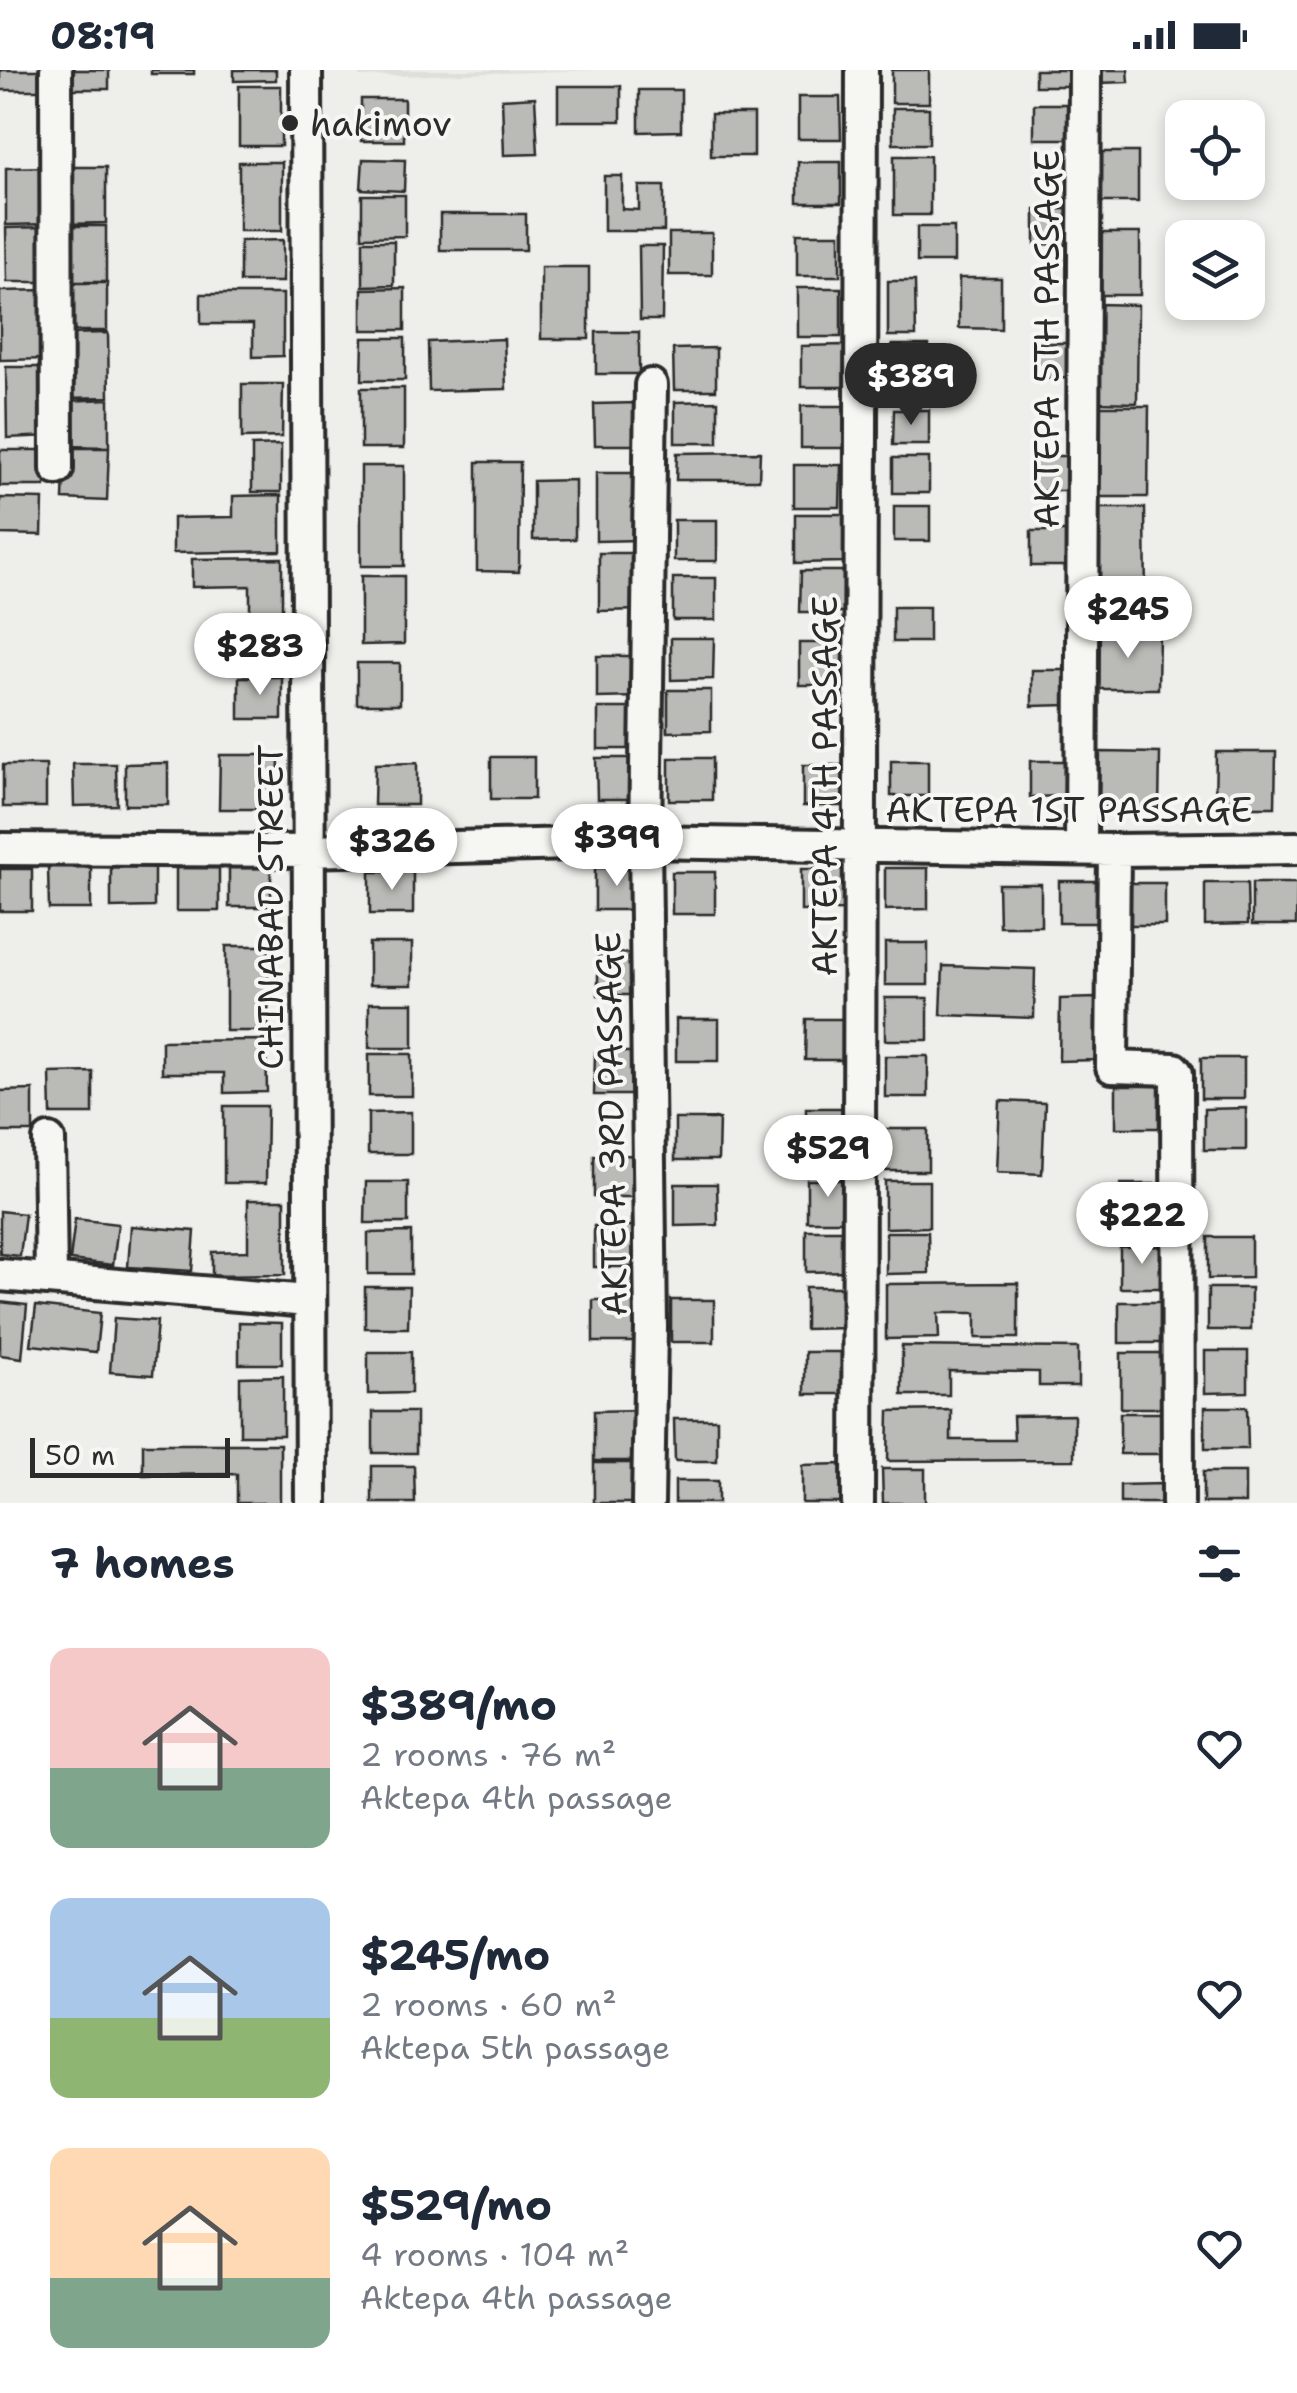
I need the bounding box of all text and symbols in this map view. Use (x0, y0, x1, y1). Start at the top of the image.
text: 08:19 (50, 10, 156, 61)
place label: hakimov (310, 100, 452, 147)
map controls (1165, 100, 1265, 320)
button: locate (1165, 100, 1265, 200)
marker: hakimov (279, 112, 301, 134)
street label: AKTEPA 5TH PASSAGE (1023, 150, 1070, 528)
button: layers (1165, 220, 1265, 320)
pin: $389 (852, 343, 970, 428)
text: $389 (867, 354, 955, 397)
pin: $245 (1069, 576, 1187, 661)
text: $245 (1086, 587, 1170, 630)
street label: AKTEPA 4TH PASSAGE (801, 596, 848, 976)
pin: $283 (201, 613, 319, 698)
text: $283 (216, 624, 304, 667)
street label: CHINABAD STREET (247, 744, 294, 1070)
street label: AKTEPA 1ST PASSAGE (885, 786, 1253, 833)
pin: $399 (558, 804, 676, 889)
pin: $326 (333, 808, 451, 893)
text: $399 (573, 815, 661, 858)
text: $326 (348, 819, 436, 862)
street label: AKTEPA 3RD PASSAGE (584, 931, 638, 1317)
pin: $529 (769, 1115, 887, 1200)
text: $529 (786, 1126, 870, 1169)
pin: $222 (1083, 1182, 1201, 1267)
text: $222 (1098, 1193, 1186, 1236)
scale bar (30, 1433, 230, 1478)
text: 50 m (45, 1436, 115, 1474)
text: 7 homes (50, 1535, 235, 1591)
icon: filters (1192, 1536, 1247, 1591)
text: $389/mo (360, 1677, 557, 1733)
icon: home (130, 1688, 250, 1808)
icon: heart (1192, 1721, 1247, 1776)
text: 2 rooms · 76 m² (360, 1733, 616, 1776)
text: Aktepa 4th passage (360, 1776, 673, 1819)
text: $245/mo (360, 1927, 550, 1983)
icon: home (130, 1938, 250, 2058)
icon: heart (1192, 1971, 1247, 2026)
text: 2 rooms · 60 m² (360, 1983, 617, 2026)
text: Aktepa 5th passage (360, 2026, 670, 2069)
text: $529/mo (360, 2177, 552, 2233)
icon: home (130, 2188, 250, 2308)
icon: heart (1192, 2221, 1247, 2276)
text: 4 rooms · 104 m² (360, 2233, 629, 2276)
text: Aktepa 4th passage (360, 2276, 673, 2319)

